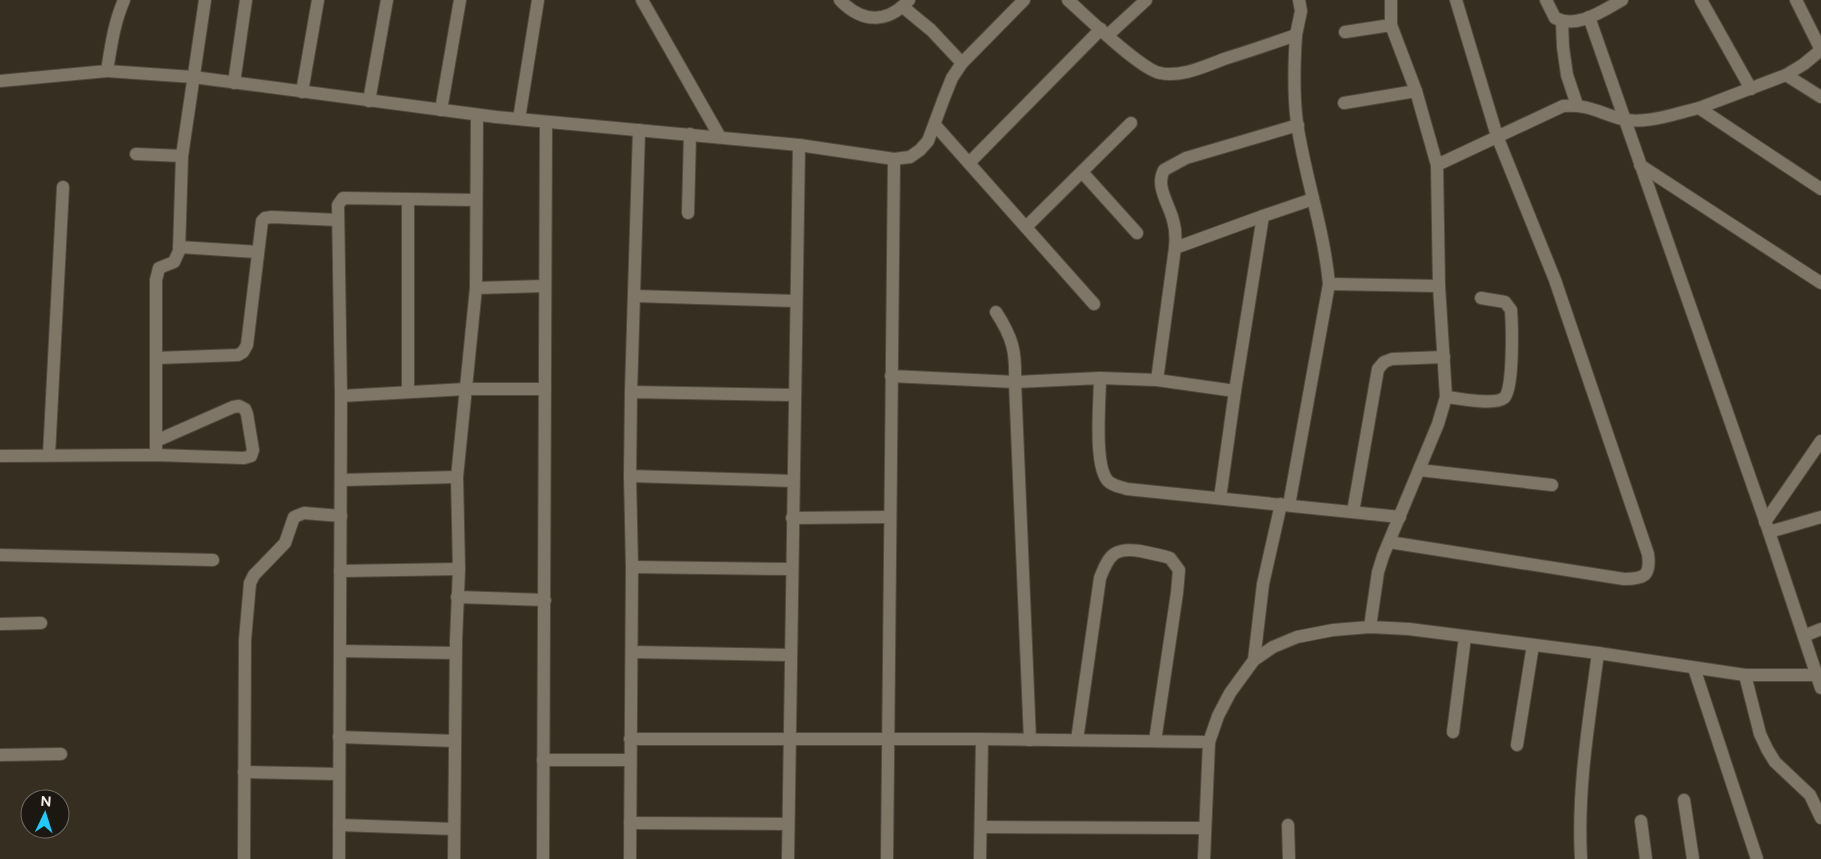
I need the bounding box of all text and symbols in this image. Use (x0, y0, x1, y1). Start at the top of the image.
north arrow (20, 789, 70, 839)
text: N (40, 793, 52, 810)

